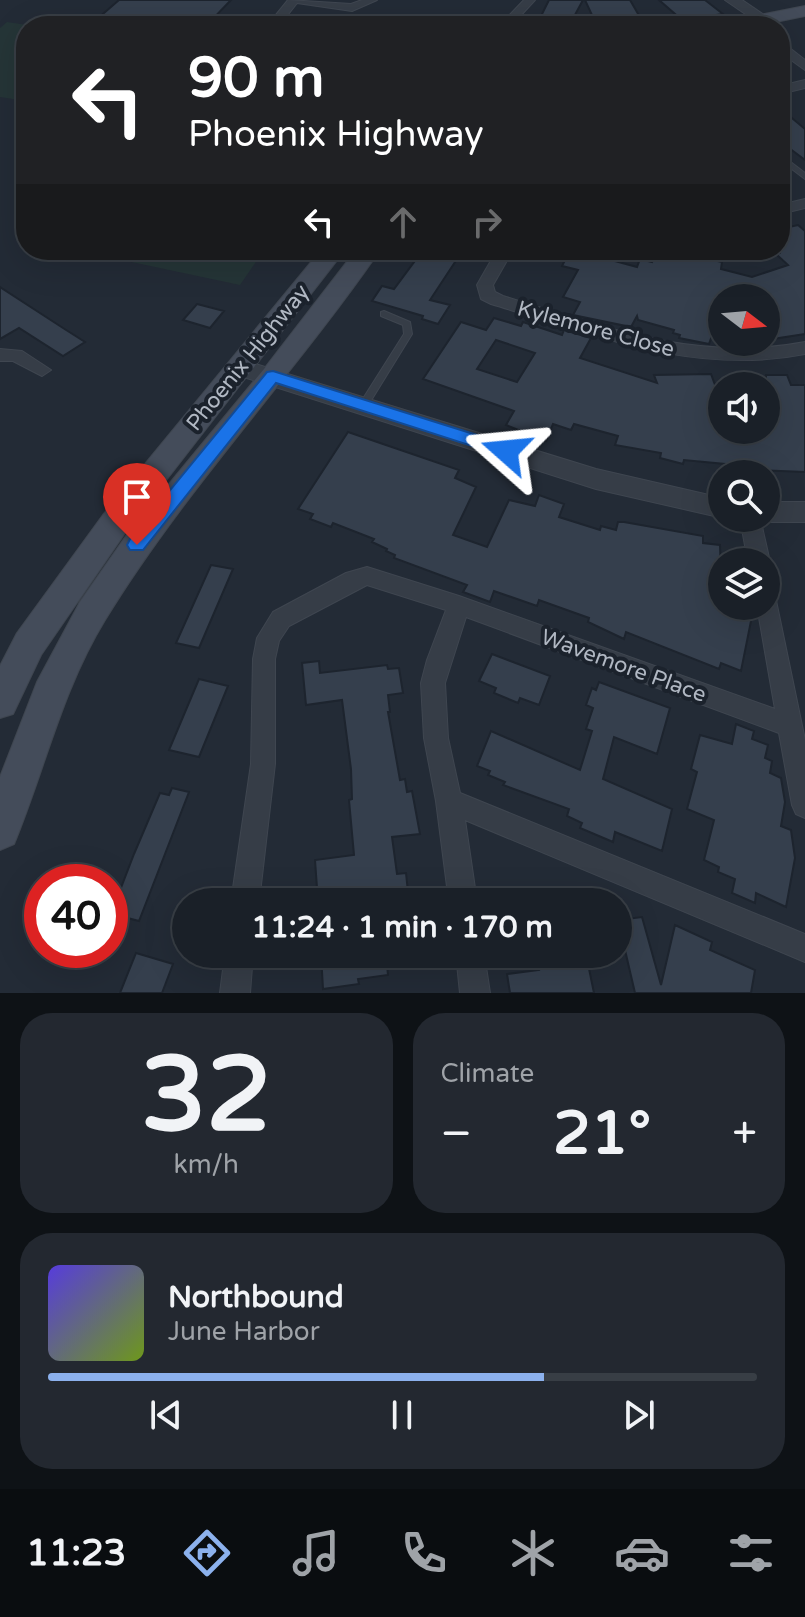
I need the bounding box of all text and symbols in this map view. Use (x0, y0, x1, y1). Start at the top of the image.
text: 90 m (188, 45, 324, 112)
icon: left (56, 48, 160, 152)
text: Phoenix Highway (188, 113, 484, 156)
icon: left (297, 200, 341, 244)
icon: ahead (381, 200, 425, 244)
icon: right (465, 200, 509, 244)
street label: Phoenix Highway (181, 279, 315, 436)
north arrow (708, 284, 780, 356)
map controls (708, 284, 780, 620)
street label: Kylemore Close (514, 296, 677, 362)
button: sound (708, 372, 780, 444)
position arrow (464, 409, 548, 493)
button: search (708, 460, 780, 532)
pin (103, 463, 171, 545)
icon: arrive (115, 475, 159, 519)
button: layers (708, 548, 780, 620)
street label: Wavemore Place (537, 624, 710, 708)
speed limit sign: 40 (24, 864, 128, 968)
text: 11:24 · 1 min · 170 m (251, 909, 553, 946)
text: 32 (141, 1034, 272, 1159)
text: Climate (441, 1058, 534, 1089)
text: 21° (553, 1098, 651, 1170)
text: − (441, 1108, 472, 1161)
text: + (732, 1108, 757, 1161)
text: km/h (174, 1149, 239, 1180)
text: Northbound (168, 1279, 344, 1316)
text: June Harbor (168, 1316, 320, 1347)
icon: previous (144, 1393, 188, 1437)
icon: pause (380, 1393, 424, 1437)
icon: next (617, 1393, 661, 1437)
icon: directions (179, 1525, 235, 1581)
icon: music (288, 1525, 344, 1581)
icon: phone (396, 1525, 452, 1581)
icon: climate (505, 1525, 561, 1581)
icon: car (614, 1525, 670, 1581)
icon: filters (723, 1525, 779, 1581)
text: 11:23 (26, 1532, 126, 1575)

